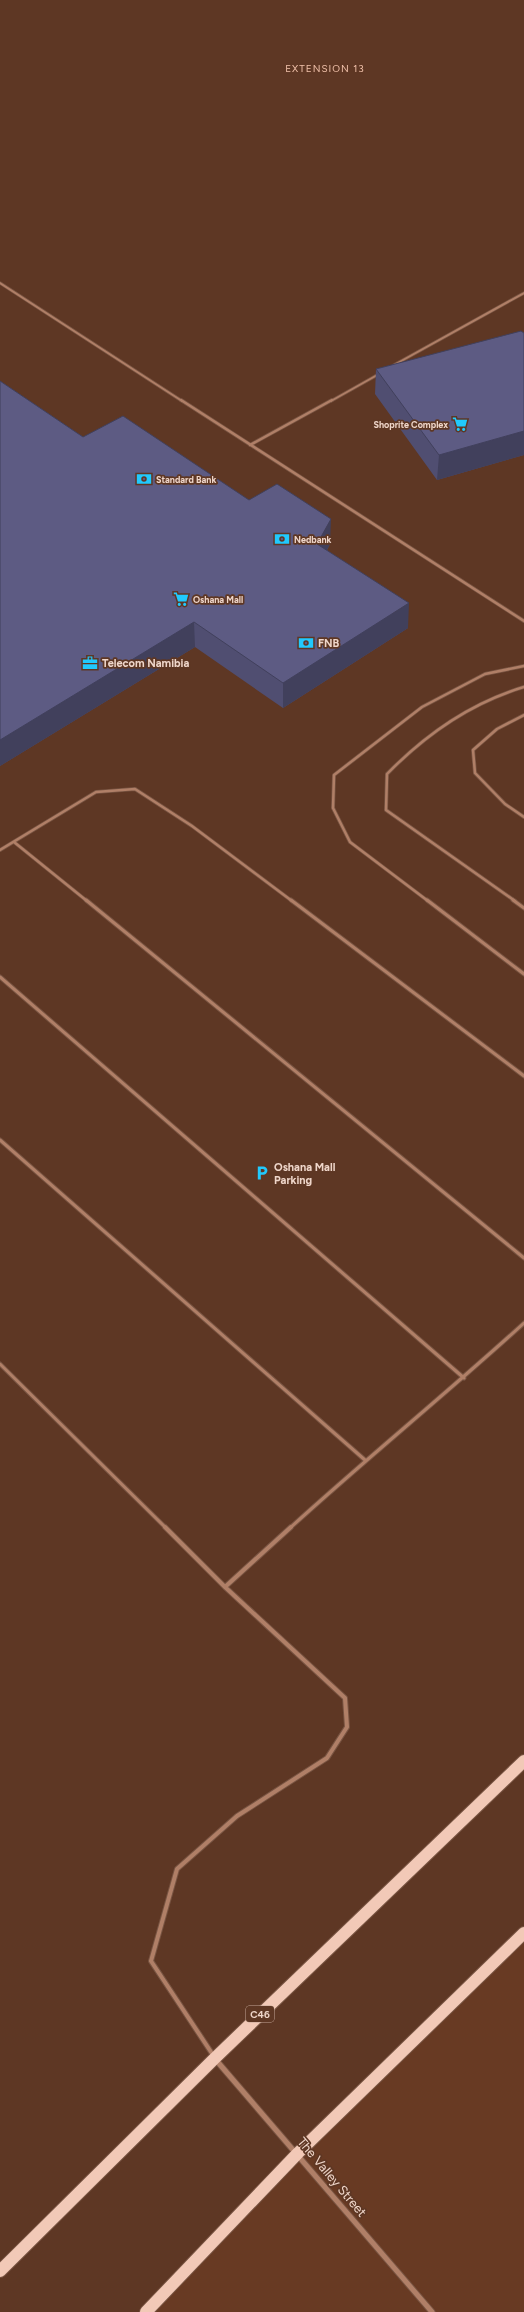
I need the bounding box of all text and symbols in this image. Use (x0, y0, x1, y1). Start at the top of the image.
district label: EXTENSION 13 (285, 62, 365, 75)
supermarket icon: Shoprite Complex (451, 415, 469, 433)
place label: Shoprite Complex (373, 419, 448, 430)
bank icon: Standard Bank (135, 470, 153, 488)
place label: Standard Bank (156, 474, 216, 485)
bank icon: Nedbank (273, 530, 291, 548)
place label: Nedbank (294, 534, 332, 545)
supermarket icon: Oshana Mall (172, 590, 190, 608)
place label: Oshana Mall (193, 594, 243, 605)
bank icon: FNB (297, 634, 315, 652)
place label: FNB (318, 637, 340, 650)
office icon: Telecom Namibia (81, 654, 99, 672)
place label: Telecom Namibia (102, 657, 189, 670)
place label: Oshana Mall Parking (274, 1161, 336, 1187)
parking icon: Oshana Mall Parking (253, 1164, 271, 1182)
road number: C46 (246, 2006, 274, 2022)
street label: The Valley Street (294, 2134, 370, 2220)

